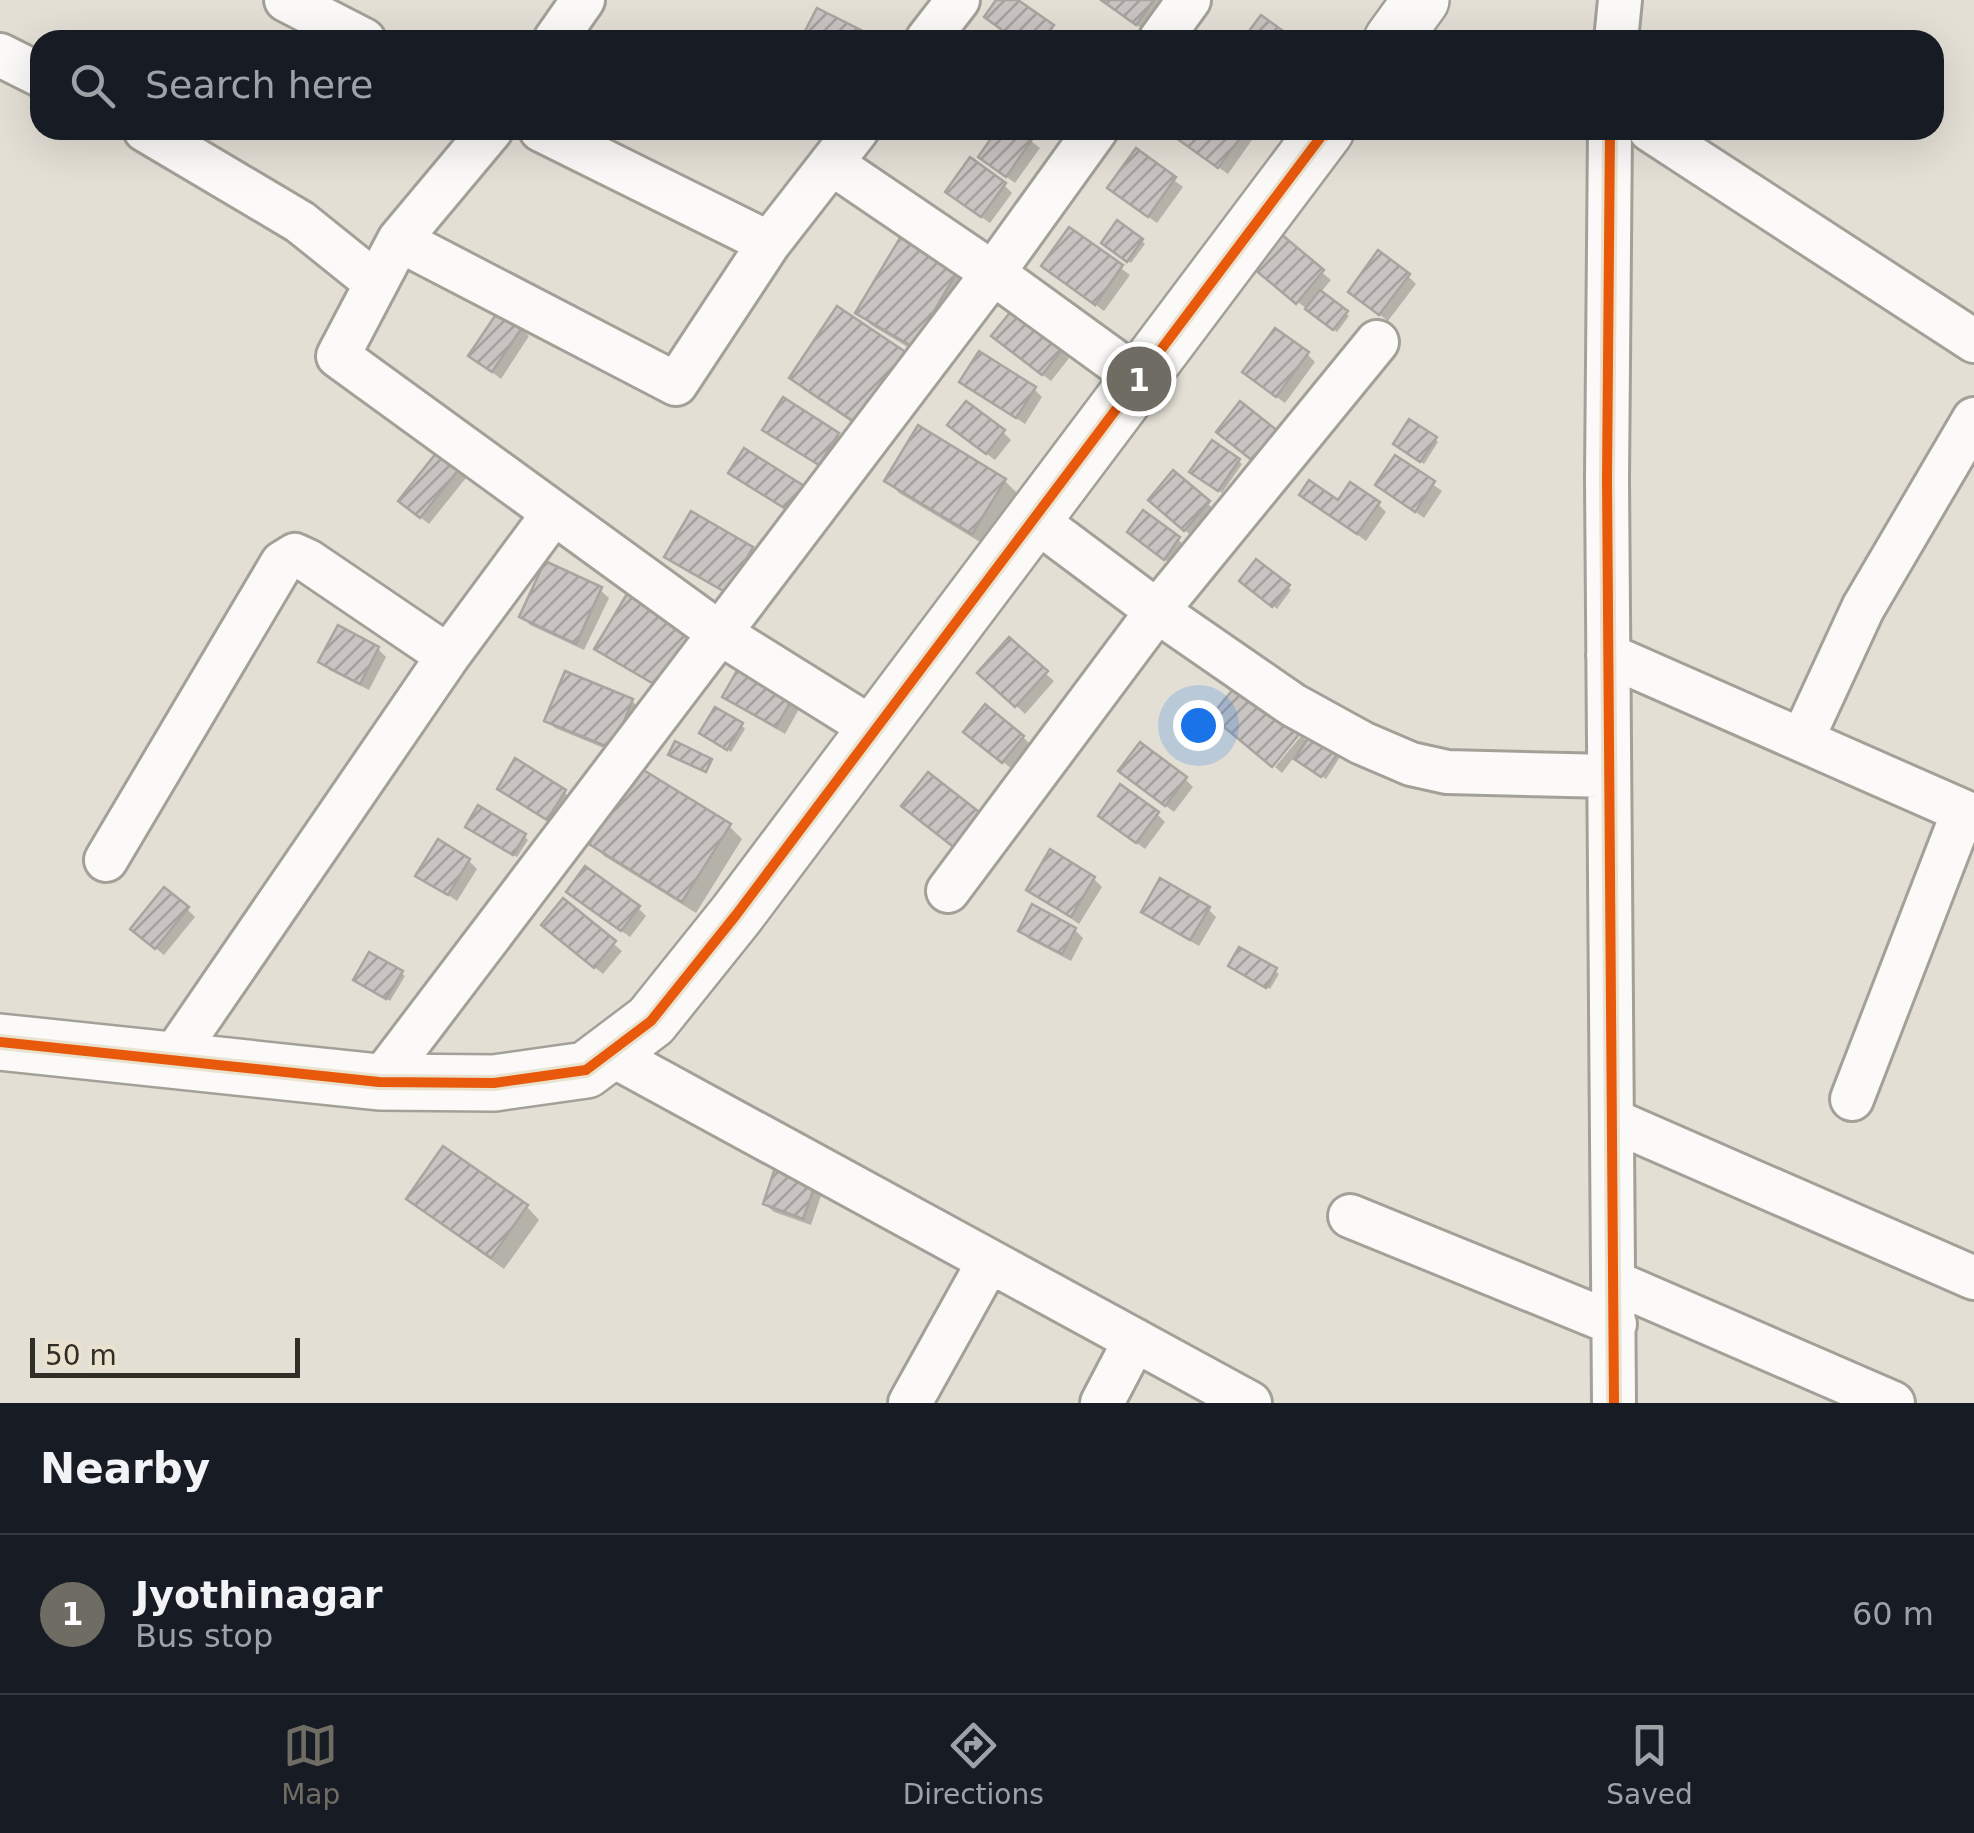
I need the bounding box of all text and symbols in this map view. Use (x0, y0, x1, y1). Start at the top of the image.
search box (30, 30, 1944, 140)
icon: search (65, 58, 120, 113)
text: Search here (145, 63, 373, 107)
pin: 1 (1106, 342, 1172, 416)
your location (1173, 700, 1224, 751)
scale bar (30, 1333, 300, 1378)
text: 50 m (45, 1339, 117, 1372)
text: Nearby (40, 1444, 210, 1493)
text: Jyothinagar (135, 1573, 383, 1617)
text: 1 (61, 1595, 84, 1633)
text: 60 m (1852, 1595, 1934, 1633)
text: Bus stop (135, 1617, 273, 1655)
tab: Map (281, 1718, 340, 1811)
tab: Directions (903, 1718, 1044, 1811)
tab: Saved (1606, 1718, 1693, 1811)

